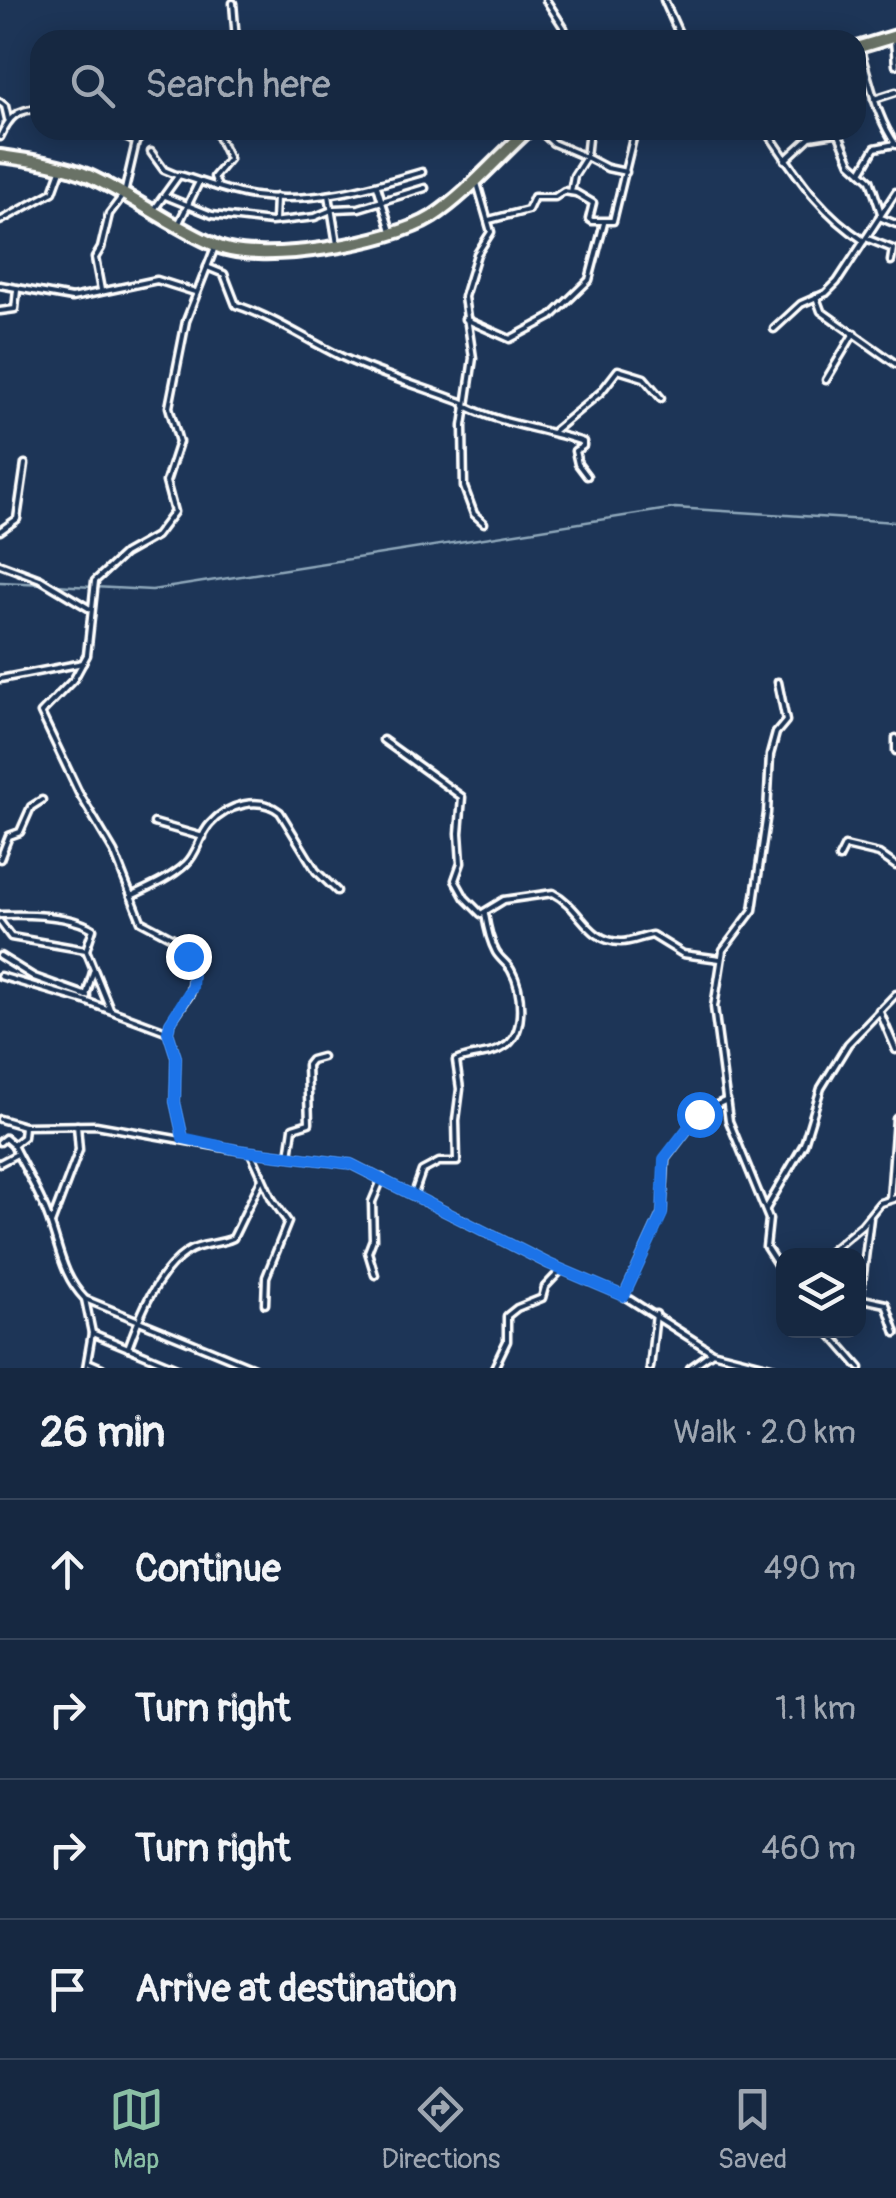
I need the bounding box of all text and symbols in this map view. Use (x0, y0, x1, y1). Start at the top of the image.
search box (30, 30, 866, 140)
icon: search (65, 58, 120, 113)
text: Search here (145, 61, 331, 109)
route end (166, 934, 212, 980)
route start (677, 1092, 723, 1138)
map controls (776, 1248, 866, 1338)
button: layers (776, 1248, 866, 1338)
text: 26 min (40, 1407, 165, 1459)
text: Walk · 2.0 km (673, 1413, 856, 1453)
icon: ahead (40, 1542, 95, 1597)
text: Continue (135, 1545, 281, 1593)
text: 490 m (764, 1549, 856, 1589)
icon: right (40, 1682, 95, 1737)
text: Turn right (135, 1685, 290, 1733)
text: 1.1 km (775, 1689, 856, 1729)
icon: right (40, 1822, 95, 1877)
text: Turn right (135, 1825, 290, 1873)
text: 460 m (762, 1829, 856, 1869)
icon: arrive (40, 1962, 95, 2017)
text: Arrive at destination (135, 1965, 457, 2013)
tab: Map (109, 2082, 164, 2177)
tab: Directions (381, 2082, 500, 2177)
tab: Saved (718, 2082, 787, 2177)

